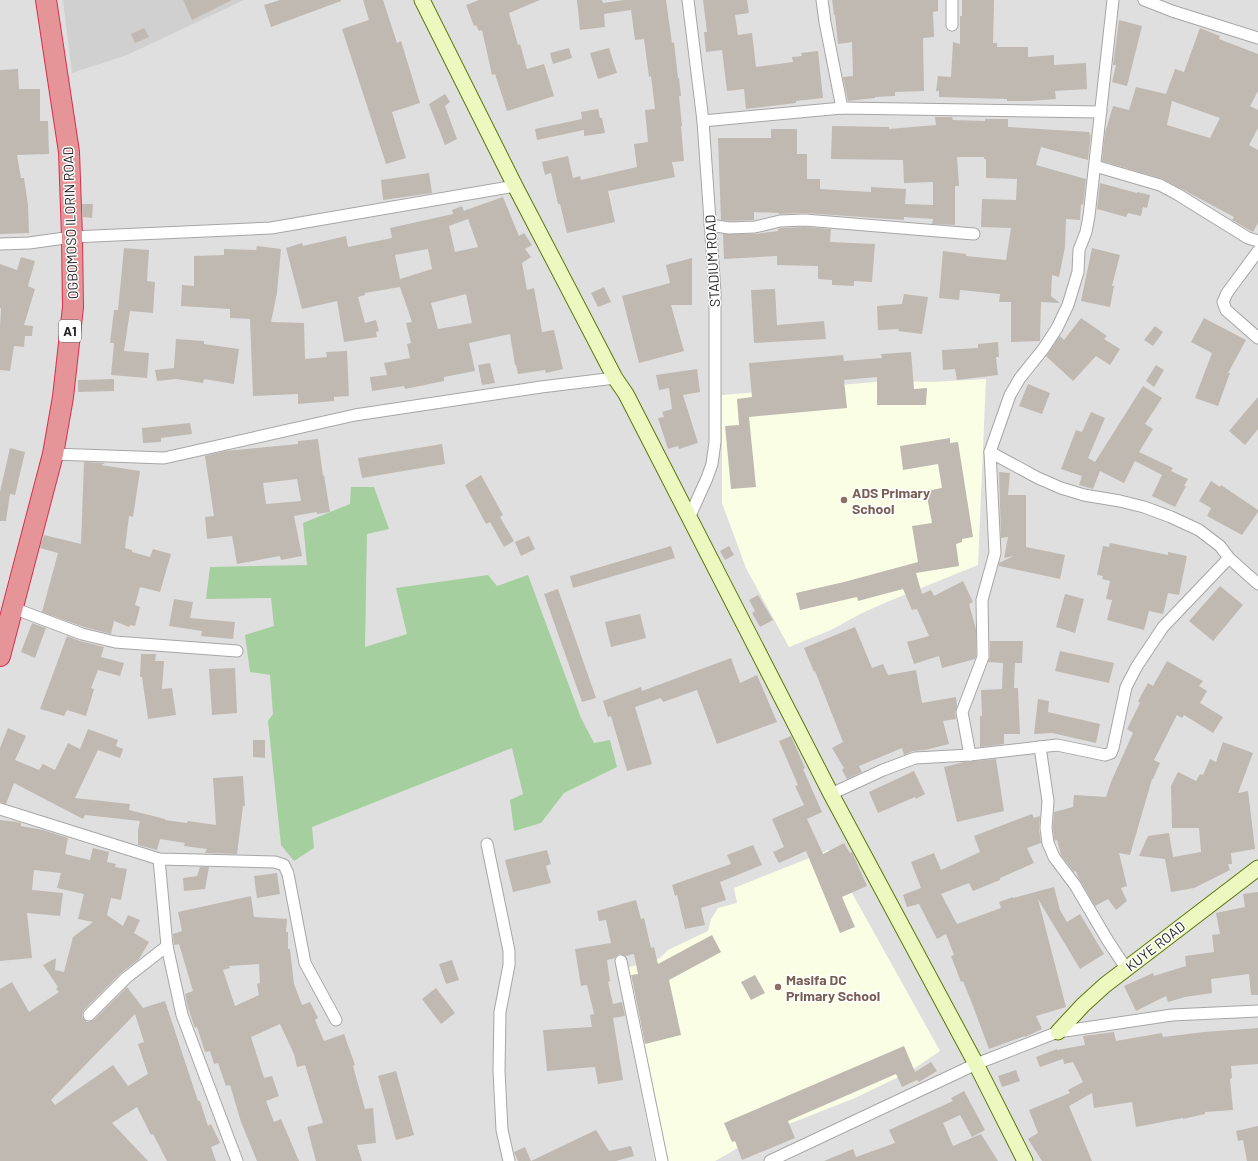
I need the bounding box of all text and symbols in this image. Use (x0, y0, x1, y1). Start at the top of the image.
street label: OGBOMOSO ILORIN ROAD (59, 147, 81, 299)
street label: STADIUM ROAD (701, 215, 723, 307)
road number: A1 (59, 320, 81, 342)
place label: ADS Primary School (852, 484, 930, 517)
marker: ADS Primary School (839, 495, 849, 505)
street label: KUYE ROAD (1122, 917, 1188, 975)
place label: Masifa DC Primary School (786, 971, 880, 1004)
marker: Masifa DC Primary School (773, 982, 783, 992)

